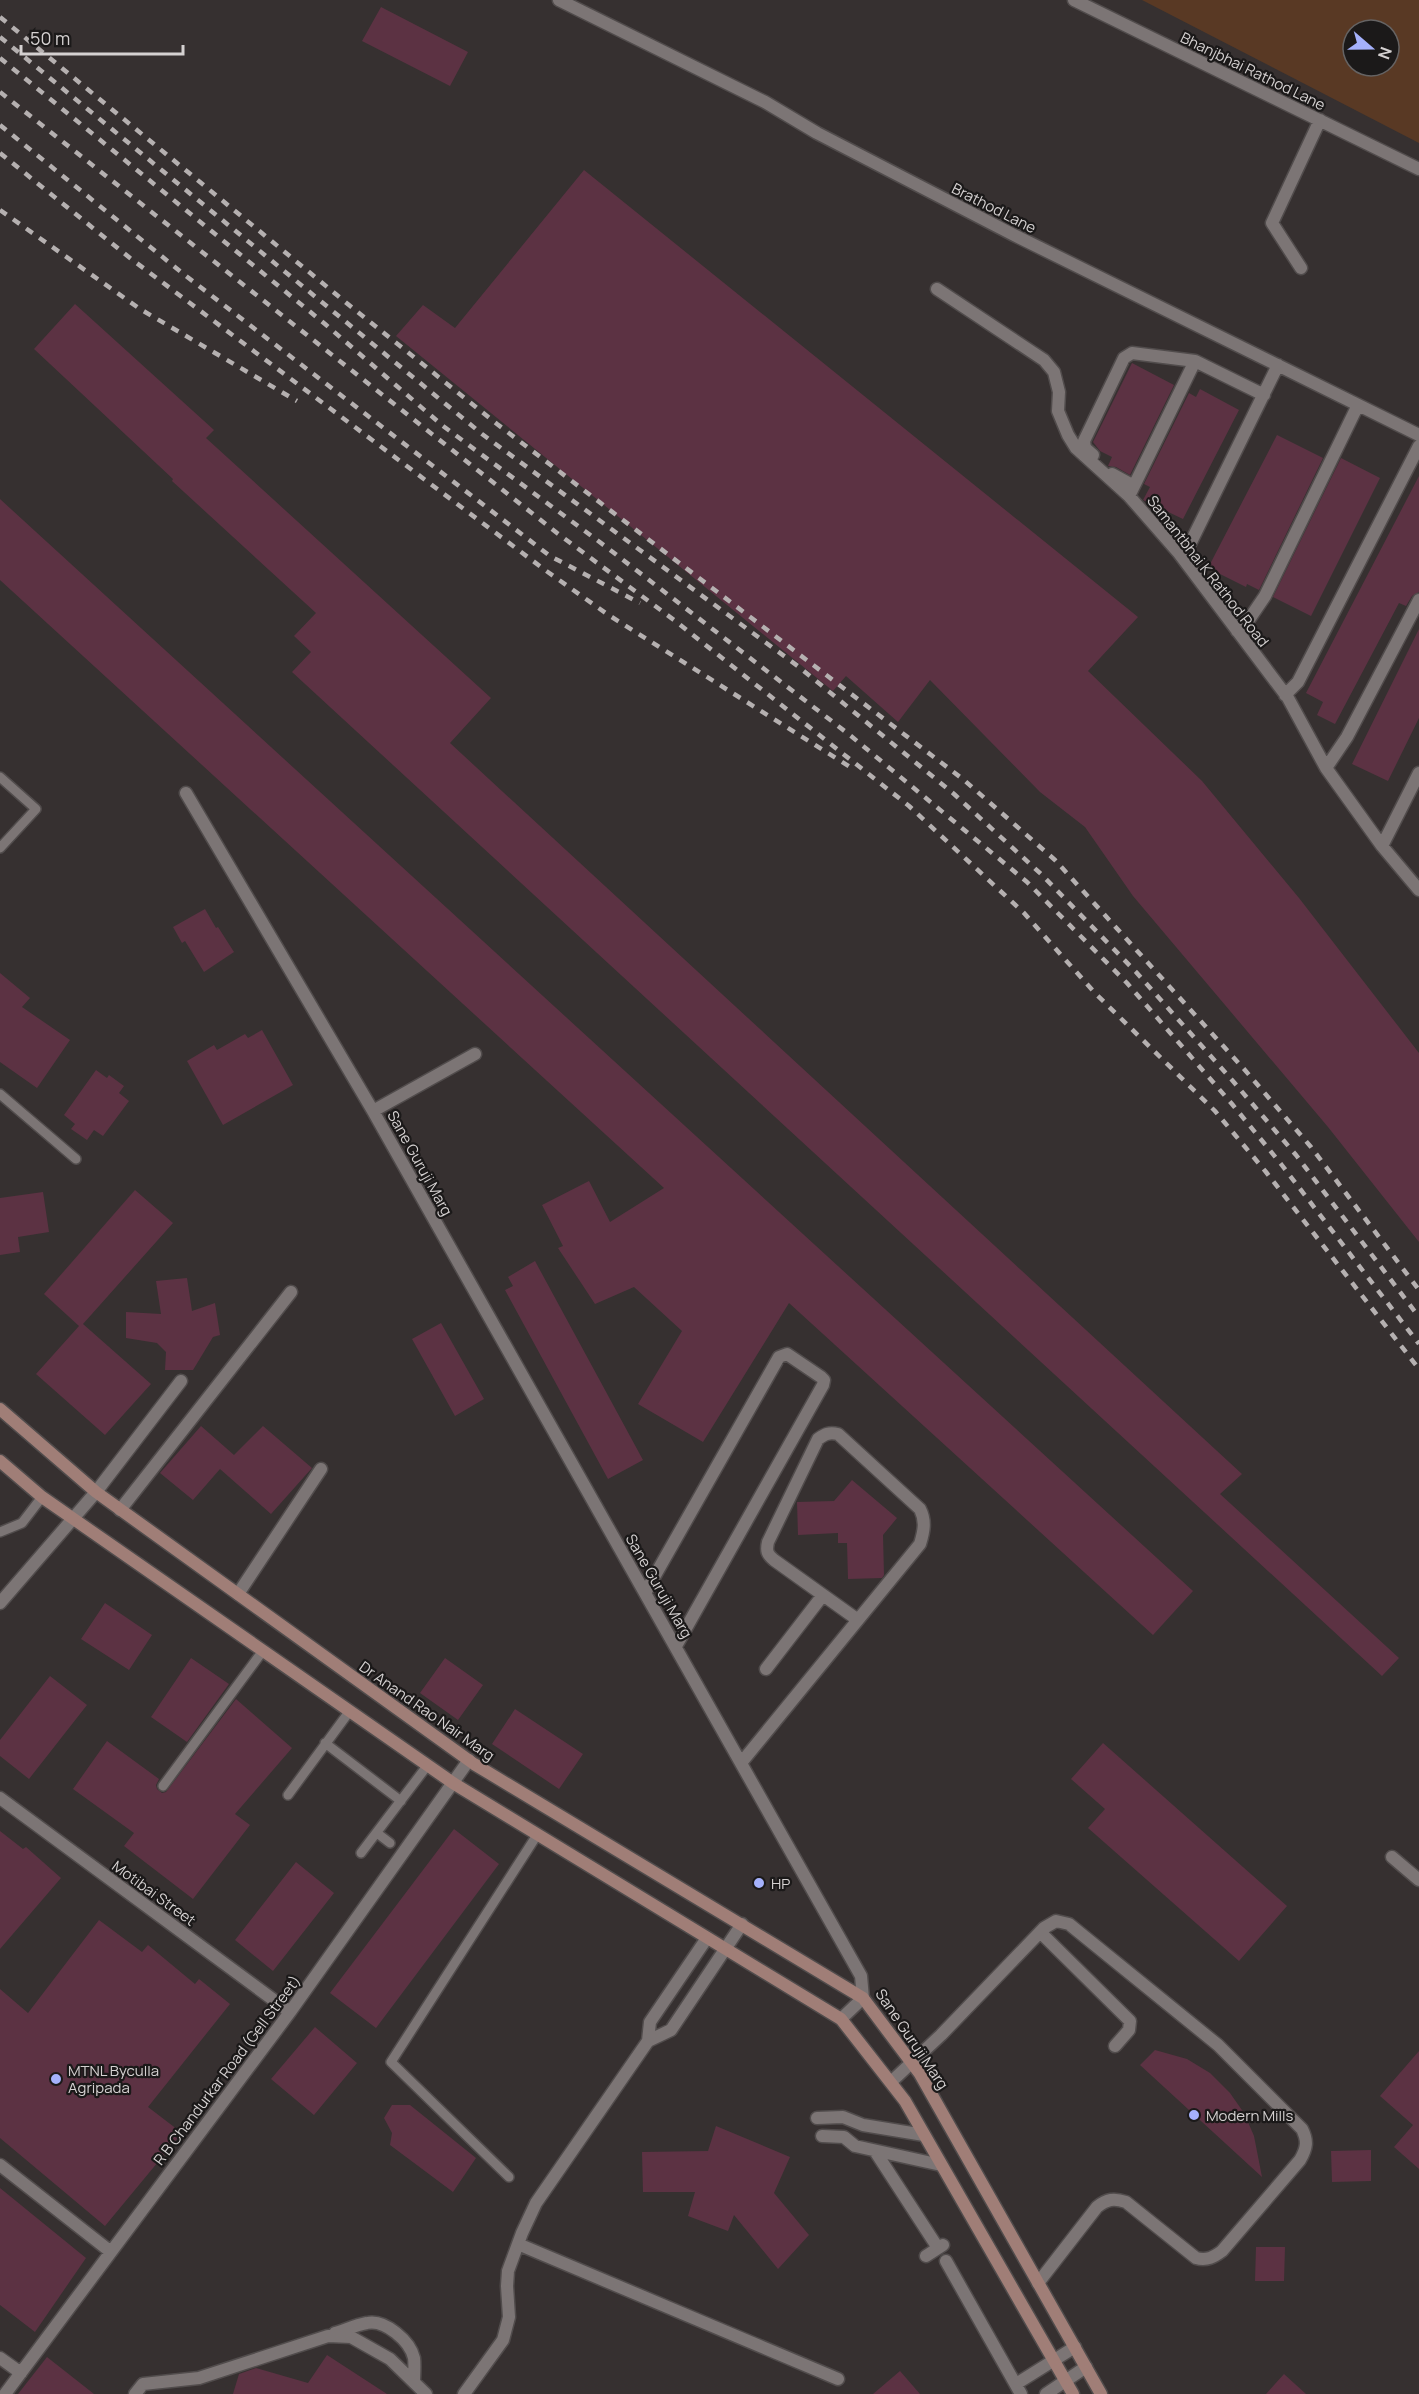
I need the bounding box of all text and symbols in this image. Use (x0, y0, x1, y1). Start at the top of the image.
scale bar (21, 18, 183, 56)
north arrow (1341, 18, 1401, 78)
text: 50 m (30, 26, 70, 50)
street label: Bhanjbhai Rathod Lane (1177, 27, 1329, 115)
text: N (1373, 44, 1397, 62)
street label: Brathod Lane (948, 178, 1040, 238)
street label: Samantbhai K Rathod Road (1142, 491, 1274, 651)
street label: Sane Guruji Marg (382, 1107, 458, 1219)
street label: Sane Guruji Marg (621, 1530, 697, 1642)
street label: Dr Anand Rao Nair Marg (355, 1656, 499, 1766)
street label: Motibai Street (108, 1855, 200, 1931)
place label: HP (771, 1873, 790, 1894)
marker: HP (752, 1876, 766, 1890)
street label: R B Chandurkar Road (Gell Street) (149, 1971, 305, 2169)
street label: Sane Guruji Marg (871, 1985, 953, 2093)
place label: MTNL Byculla Agripada (68, 2060, 159, 2098)
marker: MTNL Byculla Agripada (49, 2072, 63, 2086)
place label: Modern Mills (1206, 2105, 1294, 2126)
marker: Modern Mills (1187, 2108, 1201, 2122)

